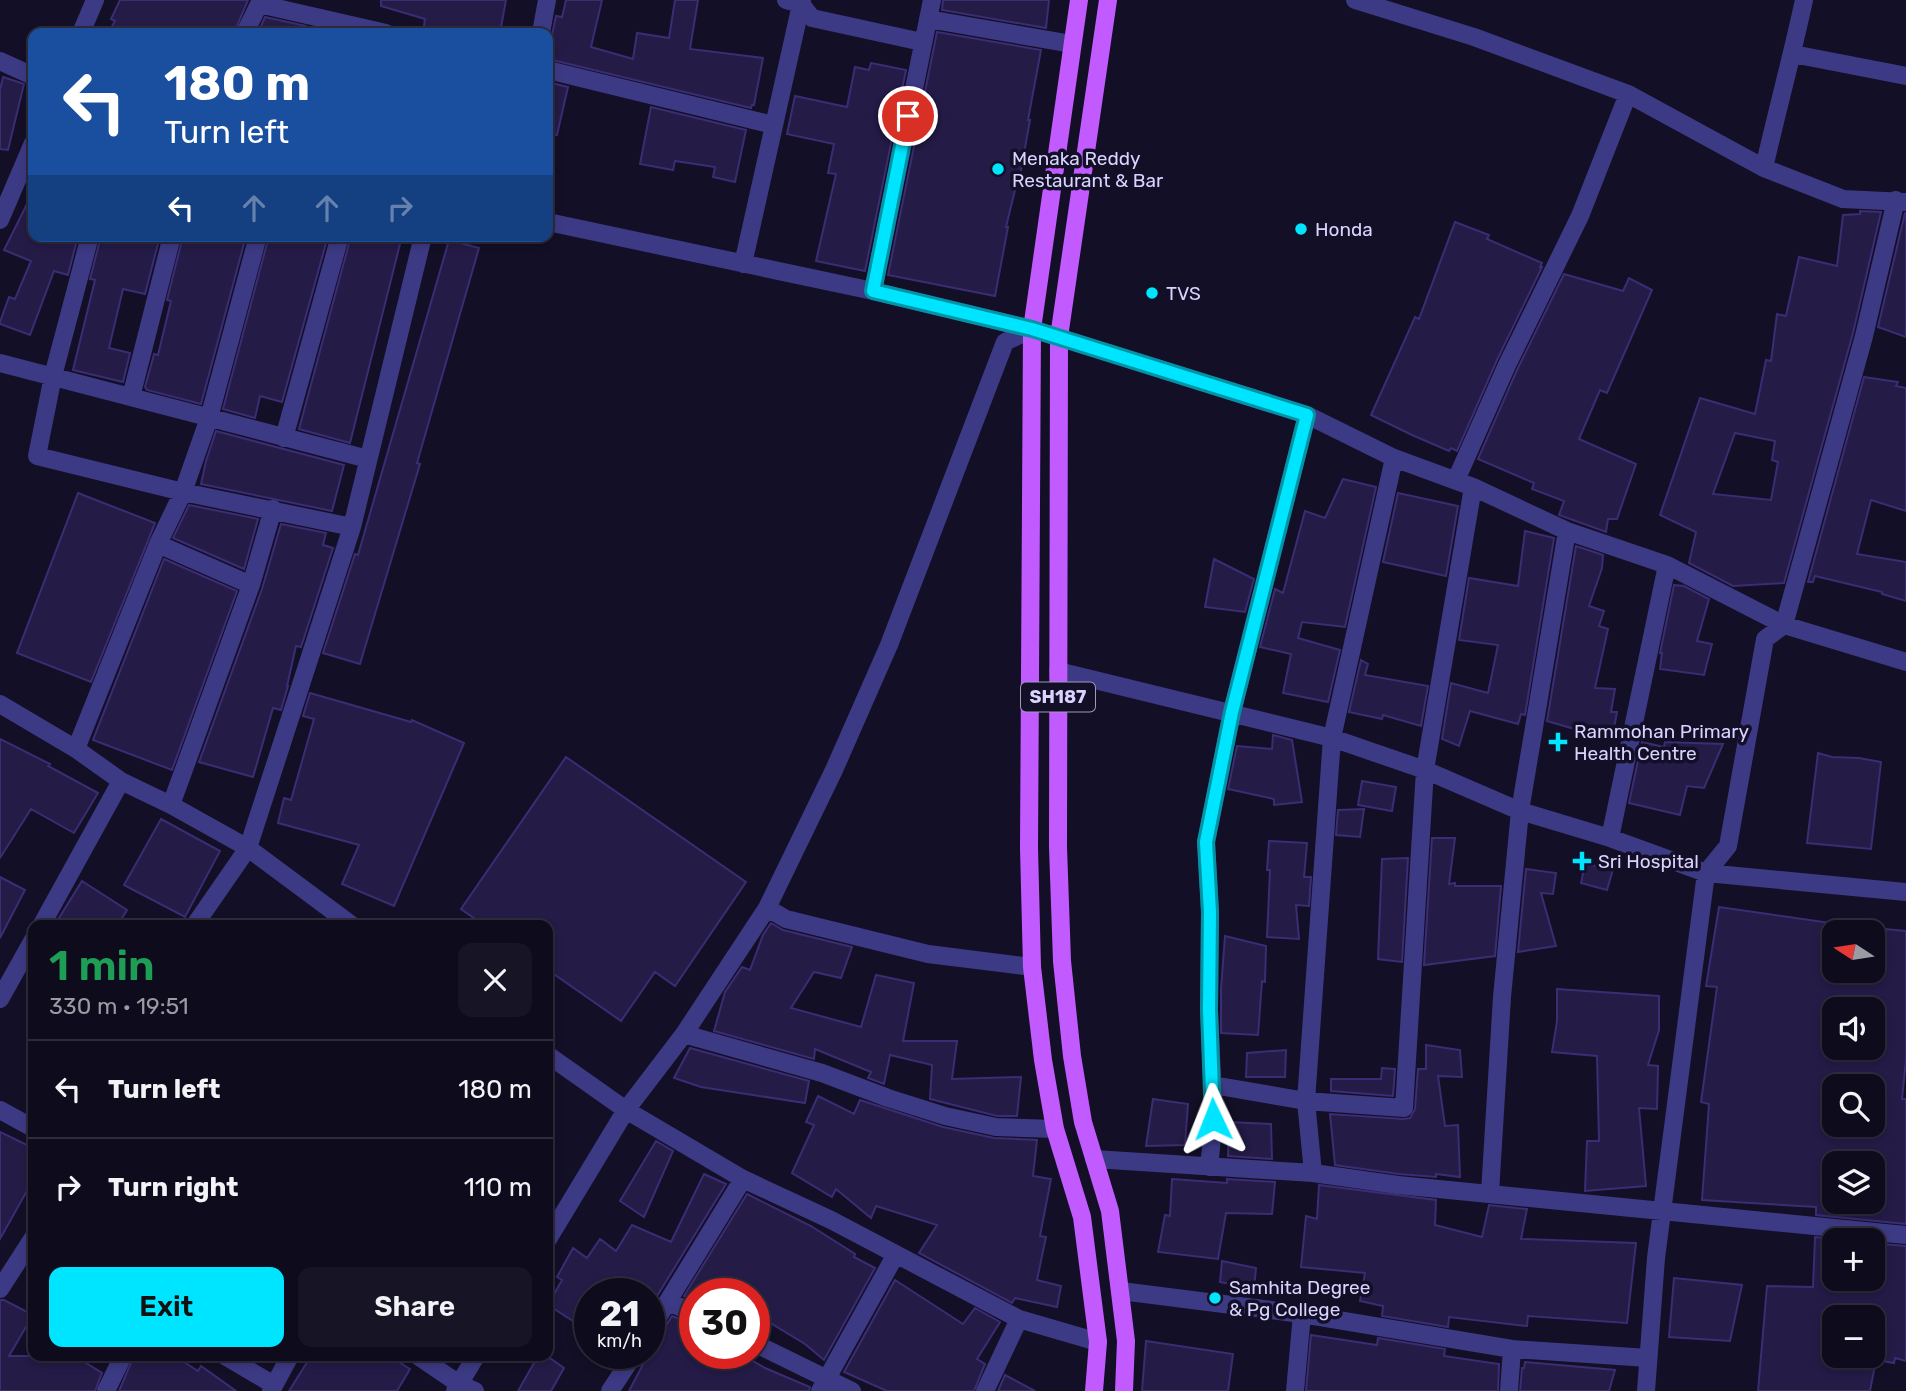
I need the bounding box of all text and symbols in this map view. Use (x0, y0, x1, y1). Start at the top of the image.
text: 180 m (164, 54, 310, 112)
icon: left (49, 56, 140, 147)
pin (878, 86, 938, 146)
icon: arrive (889, 97, 927, 135)
text: Turn left (164, 113, 289, 151)
place label: Menaka Reddy Restaurant & Bar (1012, 147, 1164, 192)
marker: Menaka Reddy Restaurant & Bar (990, 161, 1006, 177)
icon: left (162, 189, 200, 227)
icon: ahead (235, 189, 273, 227)
icon: ahead (308, 189, 346, 227)
icon: right (381, 189, 419, 227)
place label: Honda (1315, 218, 1373, 241)
marker: Honda (1293, 221, 1309, 237)
place label: TVS (1166, 282, 1201, 305)
marker: TVS (1144, 285, 1160, 301)
road number: SH187 (1021, 682, 1095, 712)
place label: Rammohan Primary Health Centre (1574, 720, 1749, 765)
marker: Rammohan Primary Health Centre (1548, 732, 1568, 752)
place label: Sri Hospital (1598, 850, 1699, 873)
marker: Sri Hospital (1572, 851, 1592, 871)
north arrow (1822, 920, 1885, 984)
map controls (1822, 920, 1885, 1368)
text: 1 min (49, 941, 155, 991)
button: close (458, 943, 532, 1017)
text: 330 m · 19:51 (49, 992, 189, 1020)
button: sound (1822, 997, 1885, 1060)
icon: left (49, 1070, 87, 1108)
text: Turn left (108, 1074, 220, 1105)
text: 180 m (458, 1074, 532, 1105)
button: search (1822, 1074, 1885, 1137)
position arrow (1176, 1082, 1250, 1156)
button: layers (1822, 1151, 1885, 1214)
icon: right (49, 1168, 87, 1206)
text: Turn right (108, 1172, 238, 1203)
text: 110 m (464, 1172, 532, 1203)
button: + (1822, 1228, 1885, 1291)
button: Exit (49, 1267, 284, 1347)
button: Share (298, 1267, 532, 1347)
place label: Samhita Degree & Pg College (1229, 1276, 1370, 1321)
speed limit sign: 30 (679, 1278, 770, 1369)
marker: Samhita Degree & Pg College (1207, 1290, 1223, 1306)
text: 21 (599, 1293, 640, 1335)
button: − (1822, 1305, 1885, 1368)
text: km/h (597, 1330, 642, 1352)

